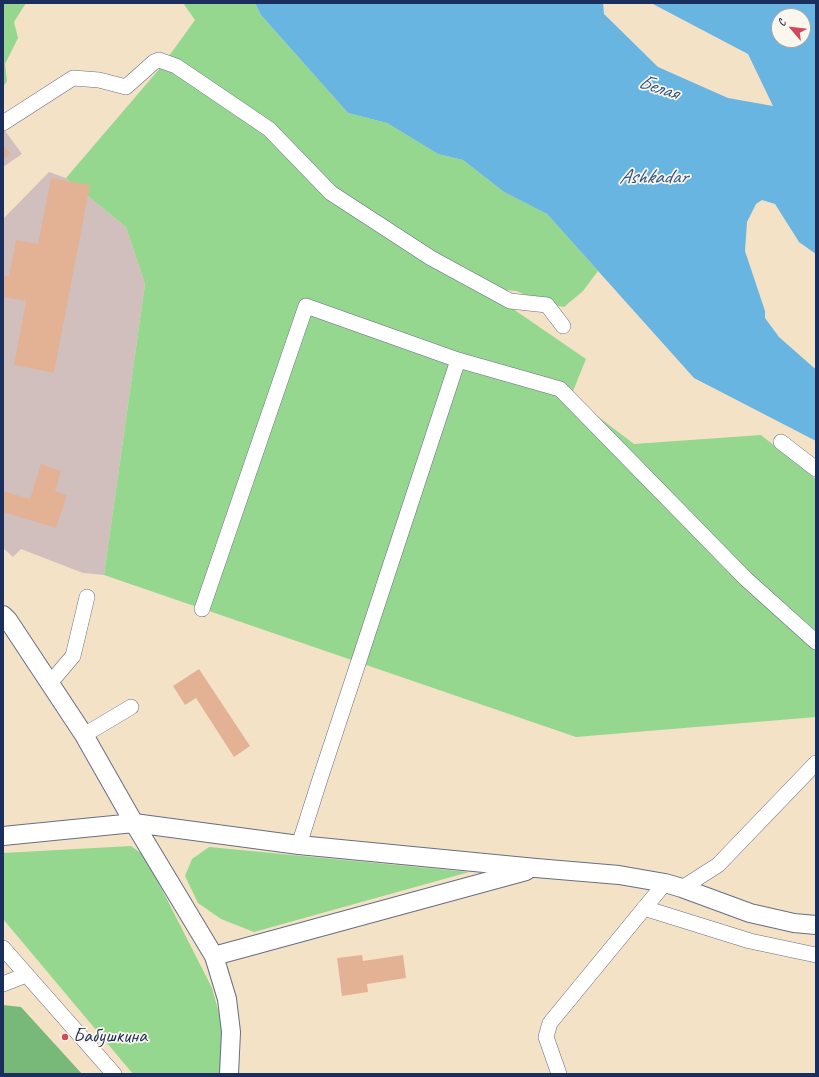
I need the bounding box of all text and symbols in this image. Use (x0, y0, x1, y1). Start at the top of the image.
north arrow (771, 8, 811, 48)
text: С (774, 17, 789, 29)
water label: Белая (635, 70, 681, 106)
water label: Ashkadar (619, 164, 687, 190)
place label: Бабушкина (73, 1025, 147, 1049)
marker: Бабушкина (60, 1032, 70, 1042)

